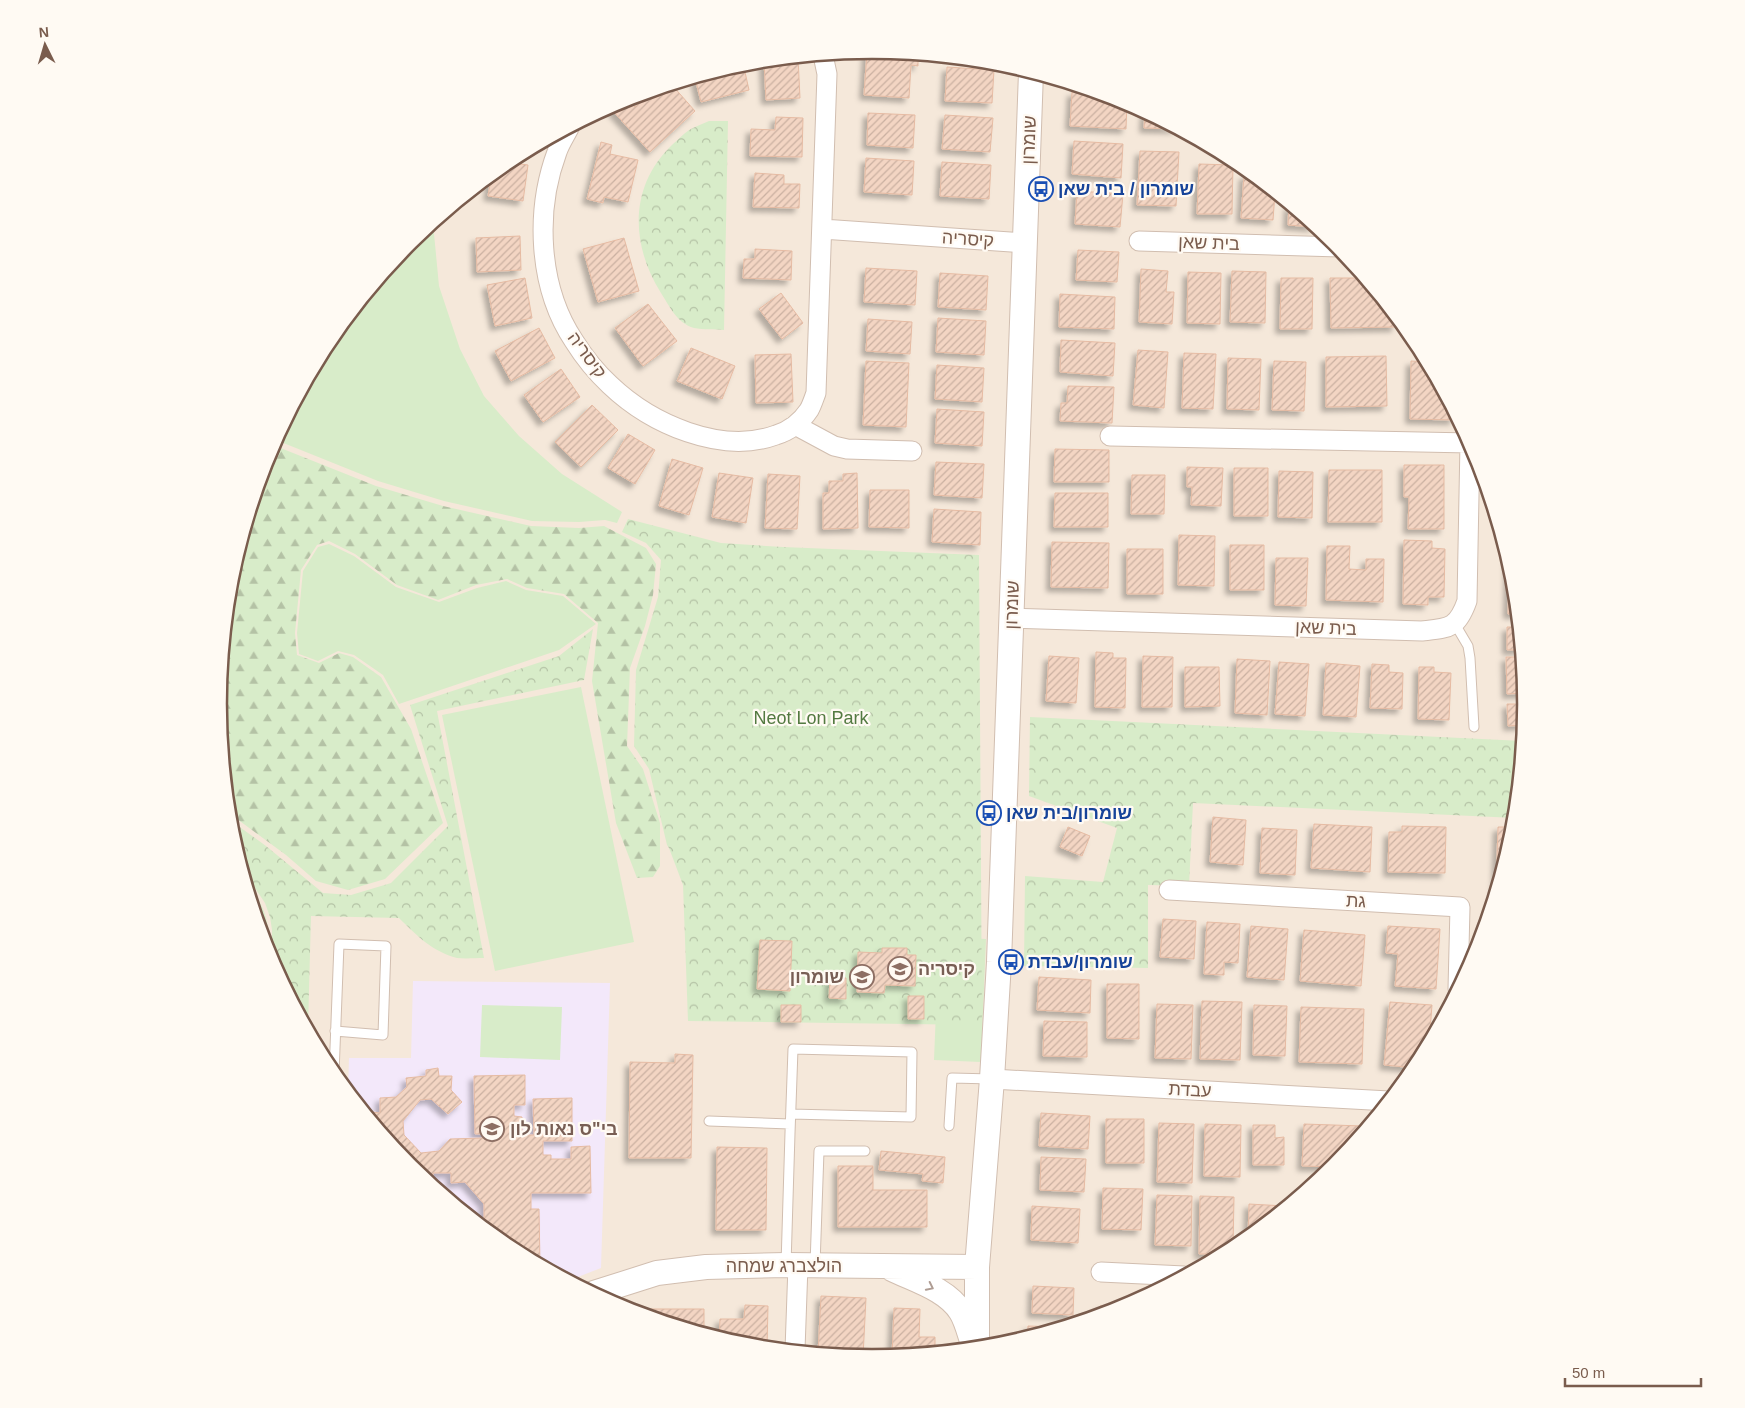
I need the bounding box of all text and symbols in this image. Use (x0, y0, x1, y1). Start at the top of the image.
north arrow (20, 20, 70, 70)
text: N (38, 24, 50, 40)
street label: שומרון (1018, 115, 1040, 165)
bus stop icon: שומרון / בית שאן (1028, 176, 1054, 202)
place label: שומרון / בית שאן (1058, 179, 1194, 199)
street label: קיסריה (941, 227, 995, 251)
street label: בית שאן (1178, 232, 1240, 254)
street label: קיסריה (564, 328, 610, 382)
street label: שומרון (1001, 580, 1023, 630)
street label: בית שאן (1295, 617, 1357, 639)
park label: Neot Lon Park (753, 708, 870, 728)
bus stop icon: שומרון/בית שאן (976, 800, 1002, 826)
place label: שומרון/בית שאן (1006, 803, 1132, 823)
street label: גת (1345, 890, 1367, 912)
bus stop icon: שומרון/עבדת (998, 949, 1024, 975)
place label: שומרון/עבדת (1028, 952, 1133, 972)
school or university icon: קיסריה (887, 956, 913, 982)
place label: קיסריה (918, 959, 975, 979)
school or university icon: שומרון (849, 964, 875, 990)
place label: שומרון (790, 967, 844, 987)
street label: עבדת (1168, 1079, 1212, 1101)
school or university icon: בי"ס נאות לון (479, 1116, 505, 1142)
place label: בי"ס נאות לון (510, 1119, 618, 1139)
street label: הולצברג שמחה (726, 1256, 842, 1276)
one-way arrow (924, 1281, 933, 1291)
scale bar (1565, 1356, 1701, 1388)
text: 50 m (1572, 1364, 1605, 1381)

